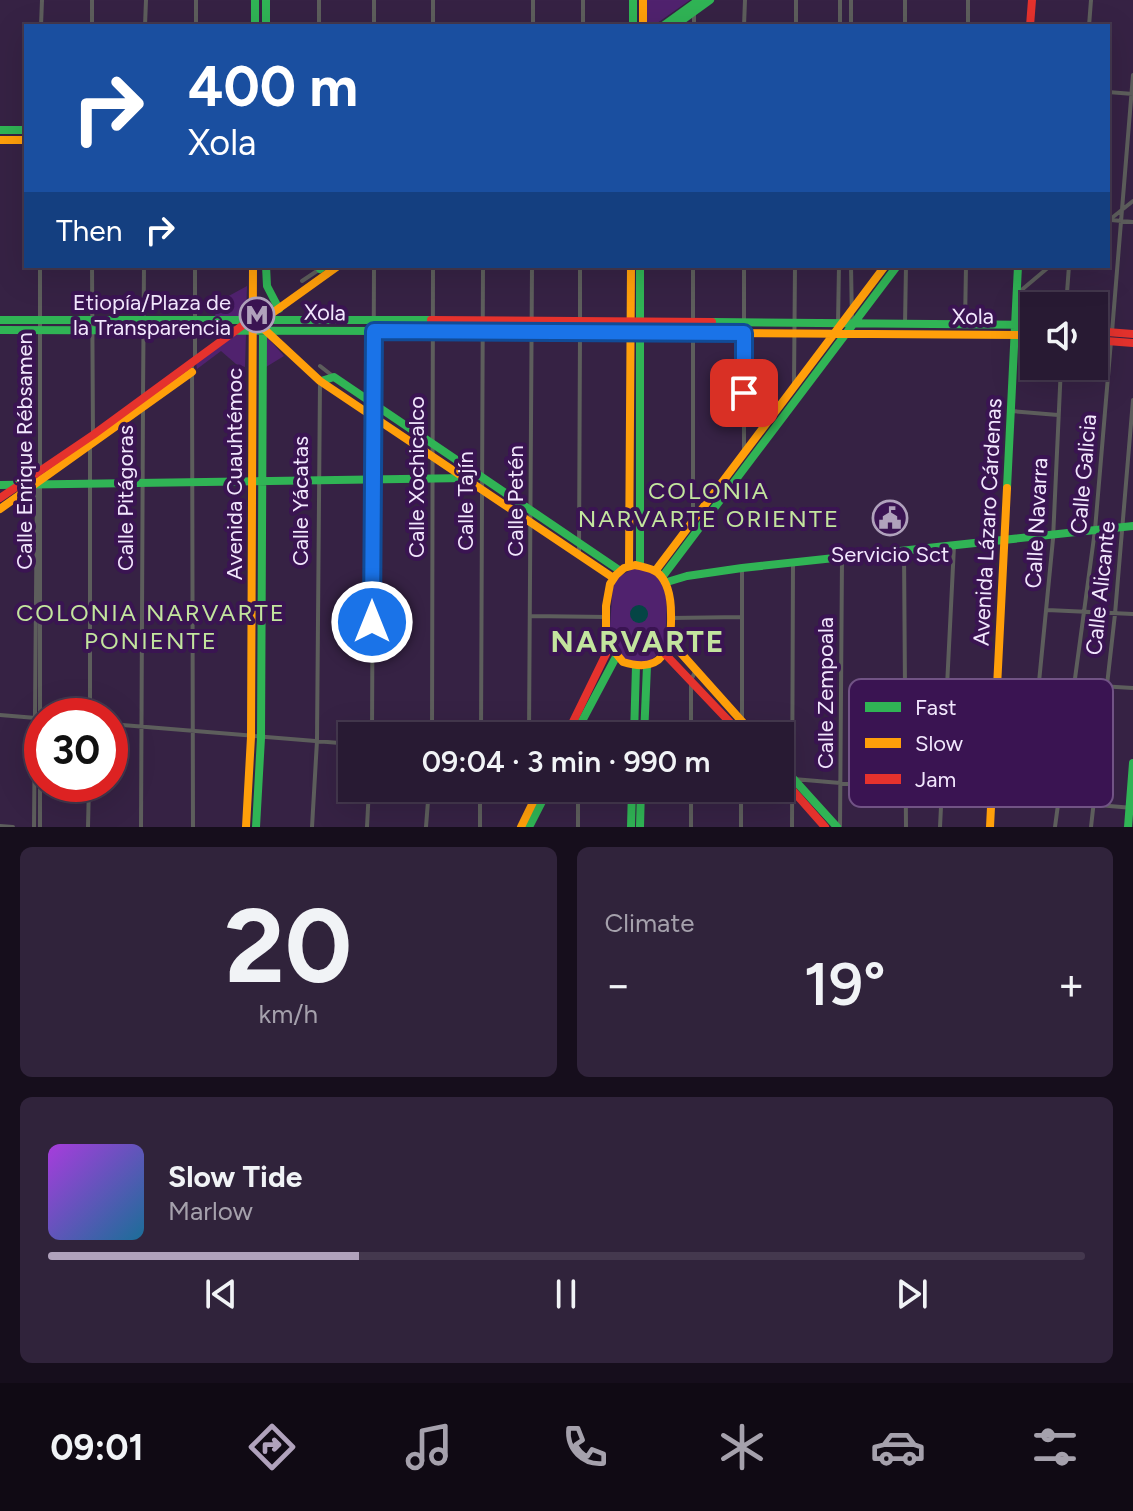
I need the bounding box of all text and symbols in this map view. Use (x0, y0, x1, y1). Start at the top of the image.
text: 400 m (188, 53, 358, 120)
icon: right (56, 56, 160, 160)
text: Xola (188, 121, 256, 164)
icon: right (138, 208, 182, 252)
text: Then (56, 212, 122, 249)
place label: Etiopía/Plaza de la Transparencia (73, 289, 231, 341)
map controls (1020, 292, 1108, 380)
button: sound (1020, 292, 1108, 380)
metro station icon: Etiopía/Plaza de la Transparencia (238, 296, 276, 334)
street label: Xola (304, 299, 346, 326)
street label: Xola (952, 303, 994, 330)
street label: Calle Enrique Rébsamen (11, 332, 38, 570)
pin (710, 359, 778, 427)
street label: Avenida Cuauhtémoc (221, 368, 248, 580)
icon: arrive (722, 371, 766, 415)
street label: Calle Xochicalco (403, 396, 430, 558)
street label: Avenida Lázaro Cárdenas (968, 397, 1007, 647)
street label: Calle Galicia (1065, 413, 1102, 535)
street label: Calle Pitágoras (112, 425, 139, 571)
street label: Calle Yácatas (287, 436, 314, 566)
street label: Calle Petén (502, 445, 529, 557)
street label: Calle Tajín (452, 451, 479, 551)
street label: Calle Navarra (1020, 457, 1053, 589)
district label: COLONIA NARVARTE ORIENTE (578, 476, 840, 533)
public building icon: Servicio Sct (871, 499, 909, 537)
street label: Calle Alicante (1080, 520, 1121, 656)
place label: Servicio Sct (831, 541, 949, 568)
position arrow (330, 580, 414, 664)
district label: COLONIA NARVARTE PONIENTE (16, 598, 286, 655)
street label: Calle Zempoala (812, 617, 839, 769)
district label: NARVARTE (551, 623, 725, 660)
legend (849, 679, 1113, 807)
text: Fast (915, 694, 957, 721)
speed limit sign: 30 (24, 698, 128, 802)
text: Slow (915, 730, 964, 757)
text: 09:04 · 3 min · 990 m (422, 743, 710, 780)
text: Jam (915, 766, 956, 793)
text: 20 (224, 883, 352, 1008)
text: Climate (605, 907, 694, 939)
text: 19° (804, 948, 886, 1020)
text: − (605, 958, 632, 1011)
text: + (1058, 958, 1085, 1011)
text: km/h (259, 998, 318, 1030)
text: Slow Tide (168, 1158, 302, 1195)
text: Marlow (168, 1195, 253, 1227)
icon: previous (199, 1272, 243, 1316)
icon: pause (544, 1272, 588, 1316)
icon: next (890, 1272, 934, 1316)
icon: directions (244, 1419, 300, 1475)
icon: music (401, 1419, 457, 1475)
icon: phone (557, 1419, 613, 1475)
icon: climate (714, 1419, 770, 1475)
icon: car (870, 1419, 926, 1475)
icon: filters (1027, 1419, 1083, 1475)
text: 09:01 (50, 1426, 144, 1469)

